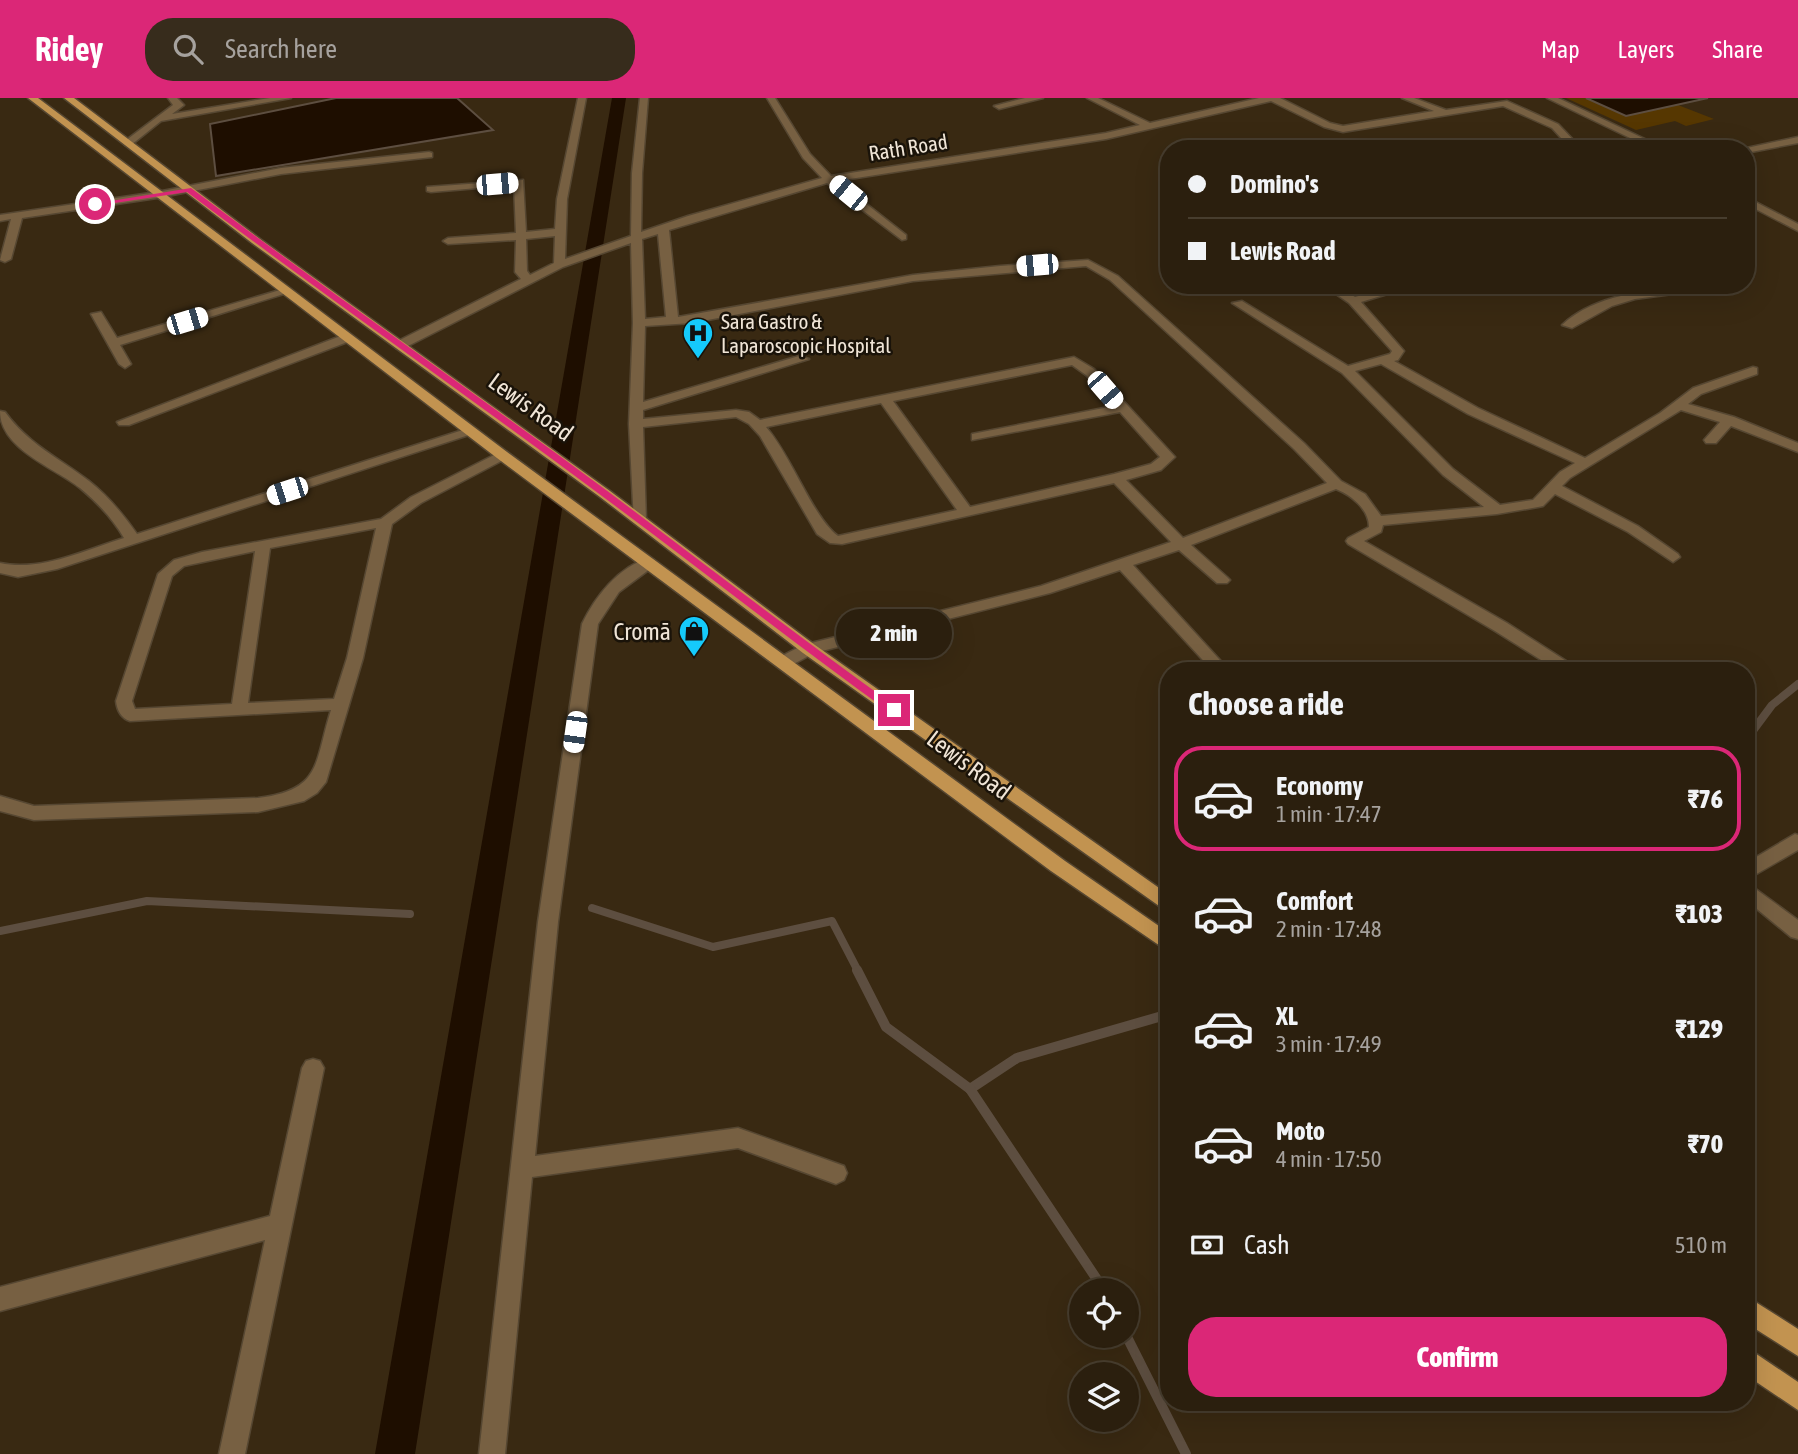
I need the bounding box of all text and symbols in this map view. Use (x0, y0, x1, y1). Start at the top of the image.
search box (145, 18, 635, 81)
text: Ridey (35, 30, 103, 68)
icon: search (169, 30, 207, 68)
text: Search here (225, 34, 337, 64)
text: Map (1541, 36, 1580, 63)
text: Layers (1618, 36, 1674, 63)
text: Share (1712, 36, 1763, 63)
street label: Rath Road (867, 129, 949, 165)
text: Domino's (1230, 169, 1319, 199)
car (476, 172, 519, 196)
car (826, 172, 871, 214)
route start (79, 188, 111, 220)
text: Lewis Road (1230, 236, 1335, 266)
car (1016, 253, 1059, 277)
car (164, 305, 211, 337)
place label: Sara Gastro & Laparoscopic Hospital (721, 309, 891, 357)
hospital icon: Sara Gastro & Laparoscopic Hospital (681, 316, 715, 360)
street label: Lewis Road (484, 367, 578, 447)
car (1084, 367, 1127, 413)
car (264, 475, 311, 507)
callout: 2 min (836, 608, 952, 658)
shop icon: Cromā (677, 614, 711, 658)
place label: Cromā (613, 618, 671, 645)
text: 2 min (871, 620, 917, 646)
text: Choose a ride (1188, 685, 1344, 722)
route end (878, 694, 910, 726)
car (562, 710, 589, 754)
street label: Lewis Road (922, 725, 1016, 805)
icon: car (1192, 767, 1255, 830)
text: Economy (1276, 771, 1363, 801)
text: ₹76 (1687, 784, 1723, 814)
text: 1 min · 17:47 (1276, 801, 1382, 827)
icon: car (1192, 882, 1255, 945)
text: Comfort (1276, 886, 1353, 916)
text: ₹103 (1675, 899, 1723, 929)
text: 2 min · 17:48 (1276, 916, 1382, 942)
icon: car (1192, 997, 1255, 1060)
text: XL (1276, 1001, 1298, 1031)
text: ₹129 (1675, 1014, 1723, 1044)
text: 3 min · 17:49 (1276, 1031, 1382, 1057)
icon: car (1192, 1112, 1255, 1175)
text: Moto (1276, 1116, 1325, 1146)
text: ₹70 (1687, 1129, 1723, 1159)
text: 4 min · 17:50 (1276, 1146, 1382, 1172)
icon: cash (1188, 1226, 1226, 1264)
text: Cash (1244, 1230, 1290, 1260)
text: 510 m (1675, 1232, 1727, 1258)
map controls (1069, 1278, 1139, 1432)
button: locate (1069, 1278, 1139, 1348)
button: Confirm (1188, 1317, 1727, 1397)
button: layers (1069, 1362, 1139, 1432)

